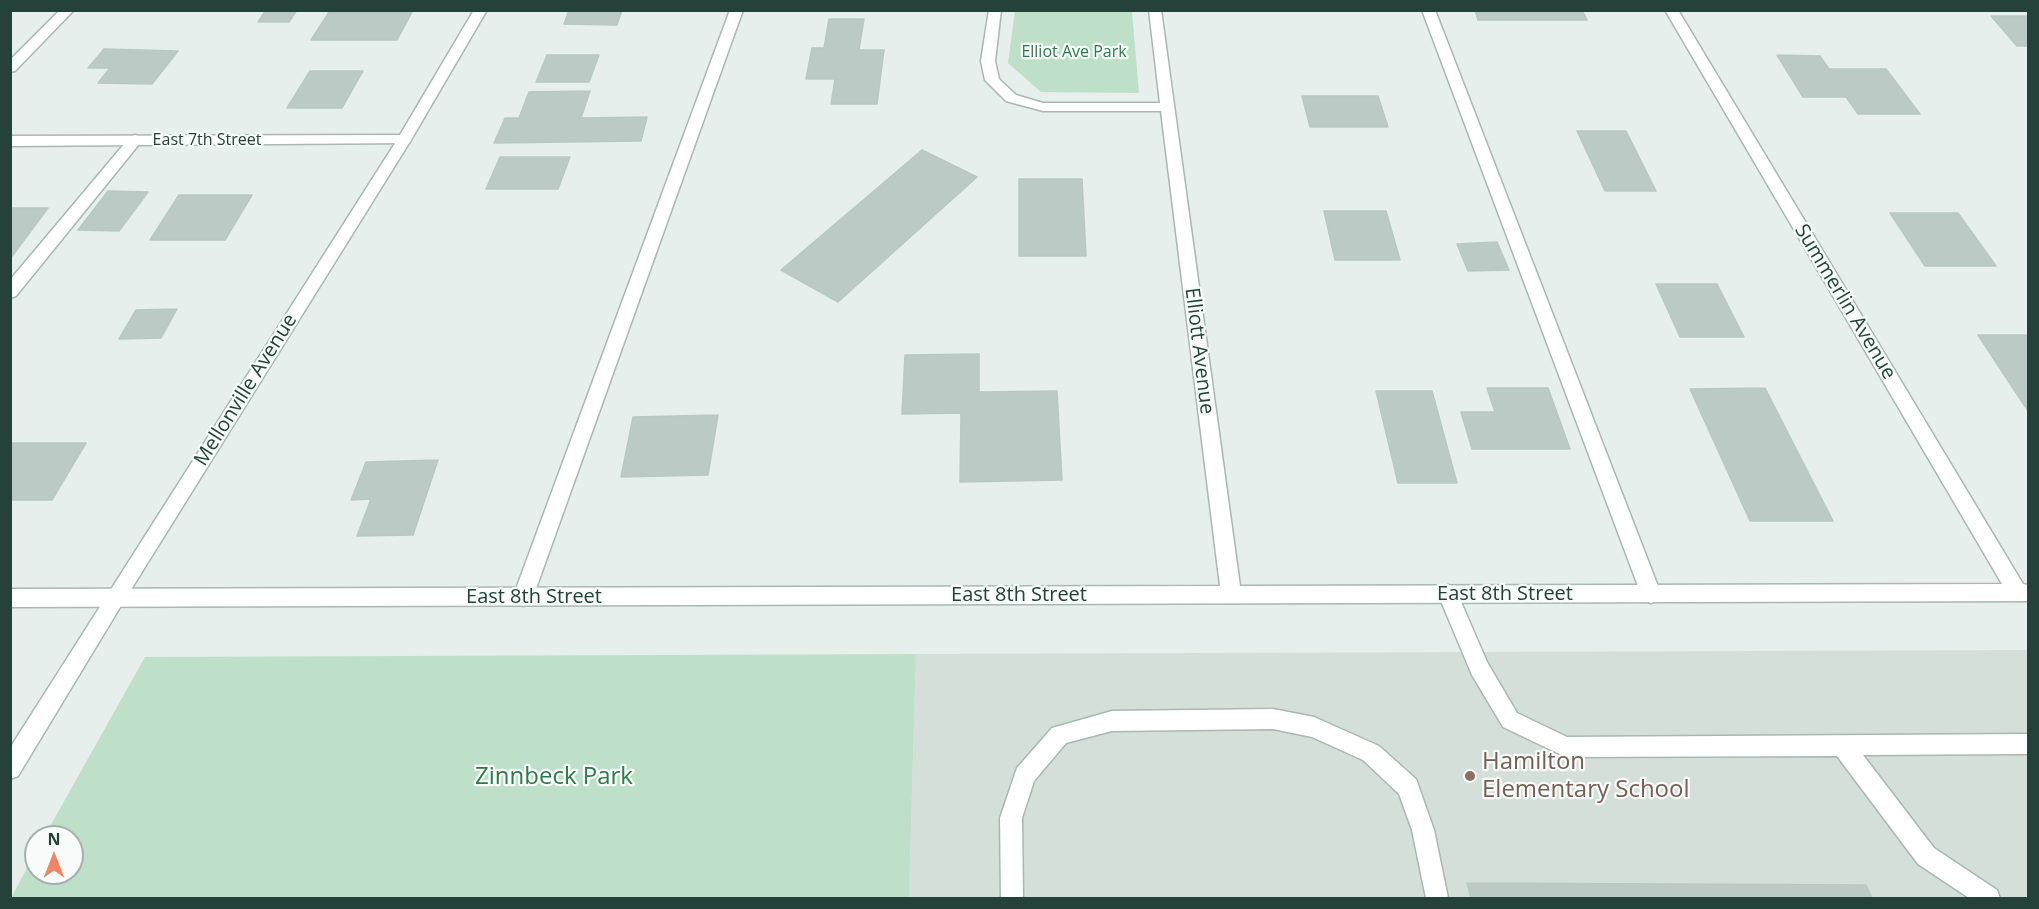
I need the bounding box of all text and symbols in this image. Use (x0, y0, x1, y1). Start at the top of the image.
park label: Elliot Ave Park (1021, 42, 1127, 62)
street label: East 7th Street (153, 130, 261, 150)
street label: Summerlin Avenue (1789, 220, 1901, 384)
street label: Elliott Avenue (1179, 286, 1219, 416)
street label: Mellonville Avenue (190, 310, 302, 470)
street label: East 8th Street (1437, 582, 1573, 606)
street label: East 8th Street (951, 583, 1087, 607)
street label: East 8th Street (466, 585, 602, 609)
place label: Hamilton Elementary School (1482, 748, 1690, 804)
park label: Zinnbeck Park (475, 763, 633, 791)
marker: Hamilton Elementary School (1463, 769, 1477, 783)
north arrow (24, 825, 84, 885)
text: N (47, 828, 61, 850)

